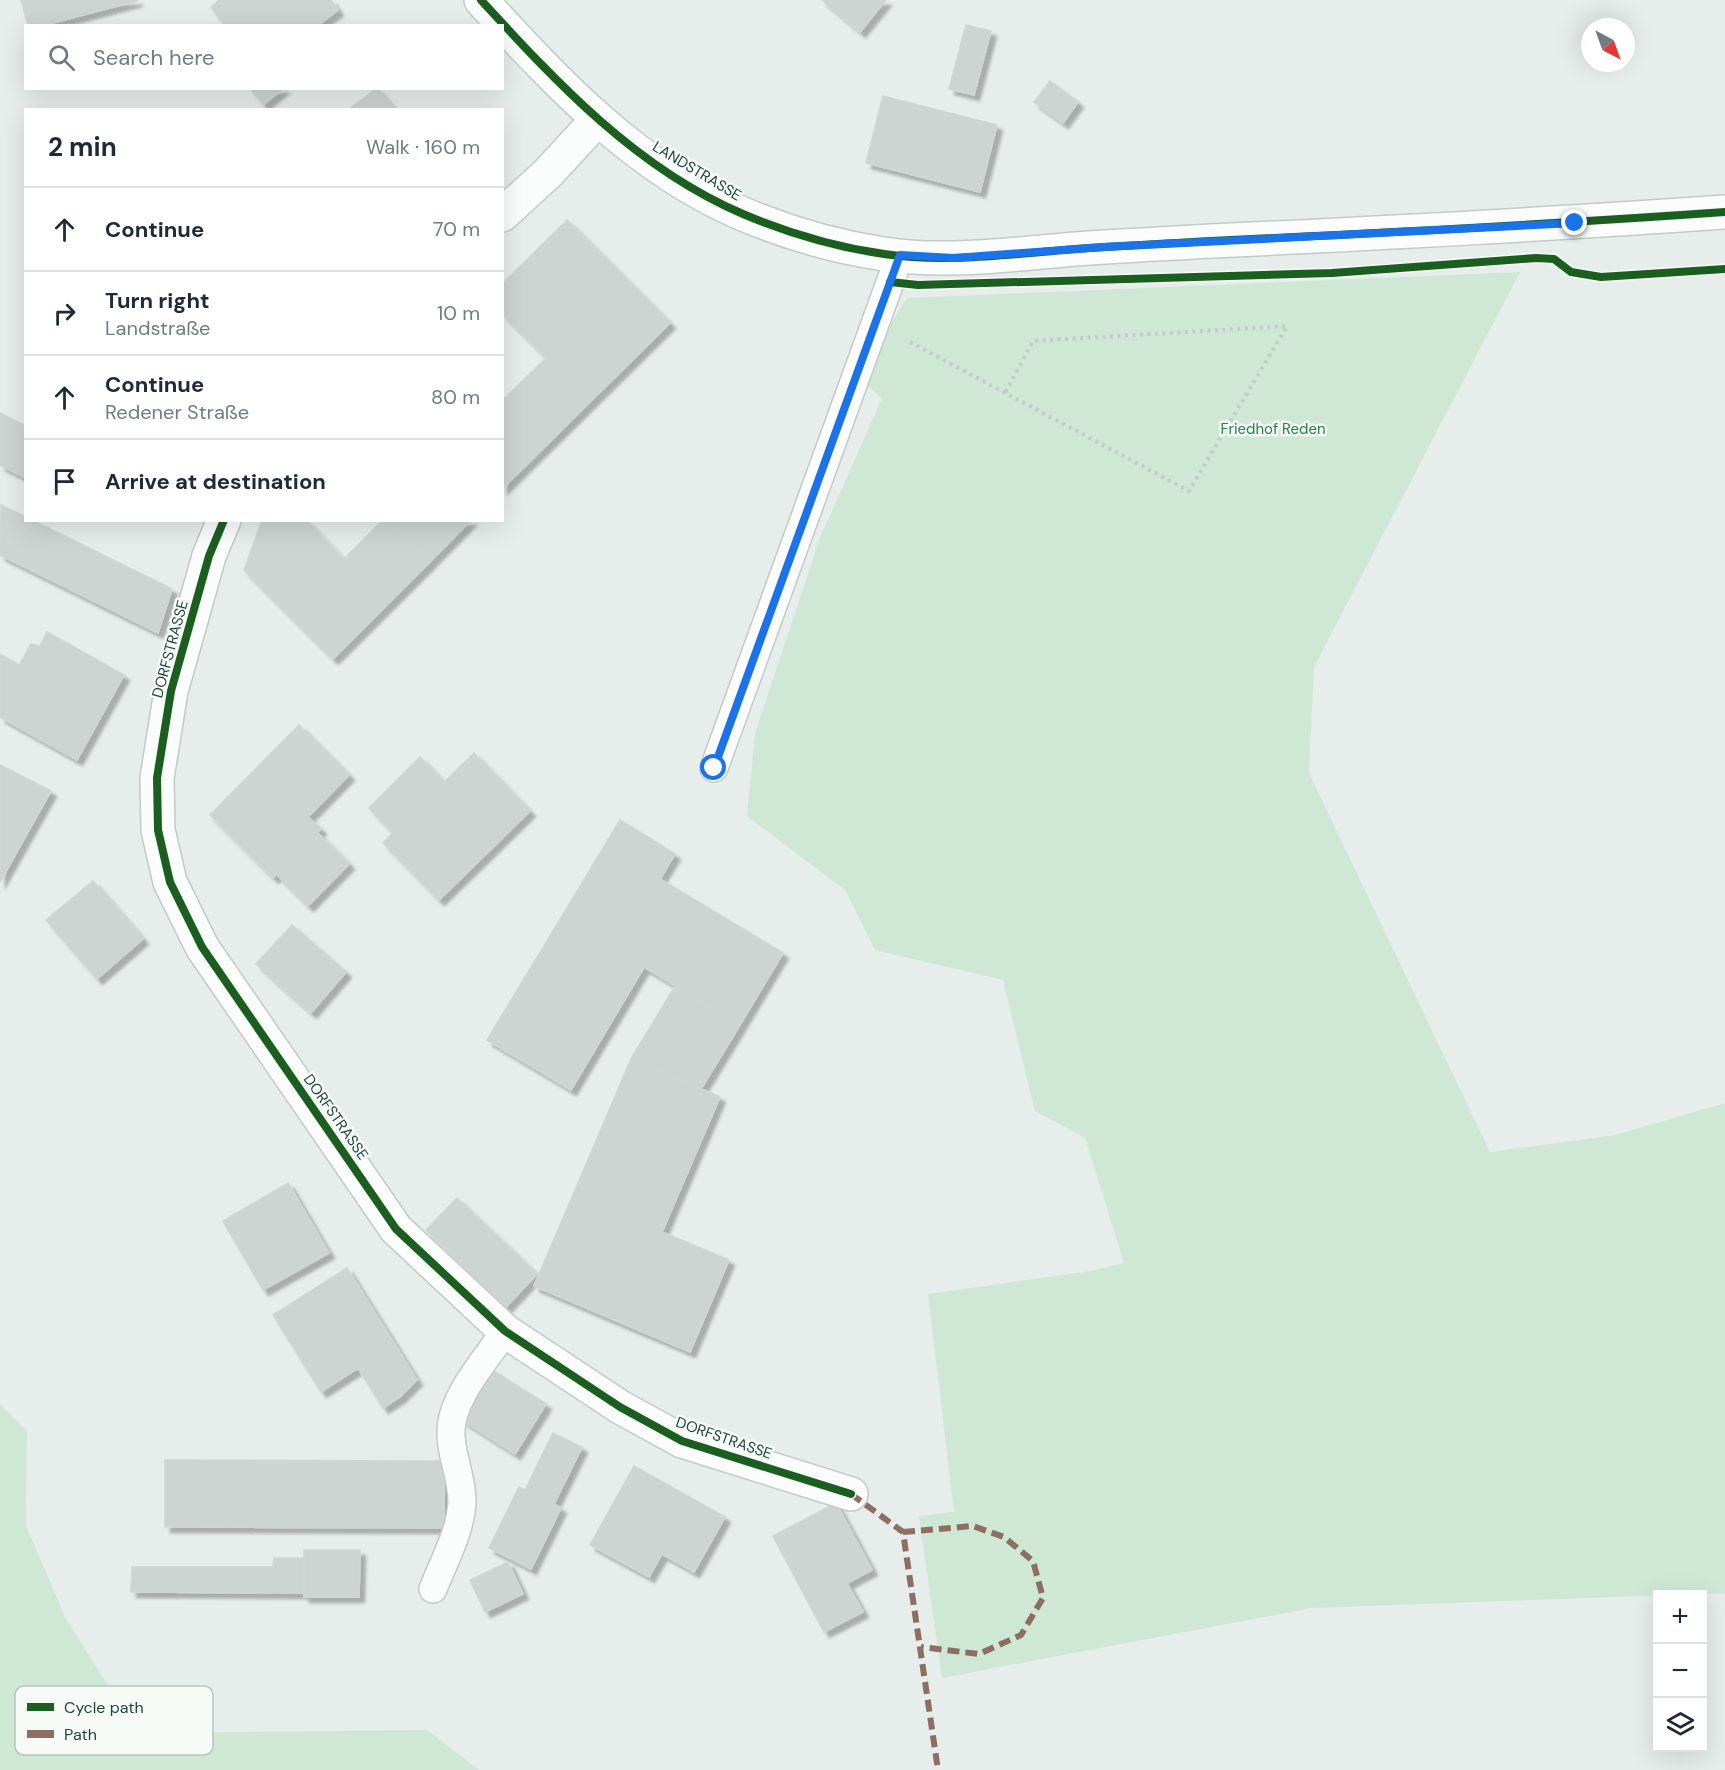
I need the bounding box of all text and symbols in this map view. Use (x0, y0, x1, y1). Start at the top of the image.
north arrow (1581, 18, 1635, 72)
search box (24, 24, 504, 90)
icon: search (45, 41, 78, 74)
text: Search here (93, 43, 214, 72)
text: 2 min (48, 130, 117, 164)
text: Walk · 160 m (366, 134, 480, 160)
street label: LANDSTRASSE (649, 137, 745, 205)
route end (1561, 209, 1587, 235)
icon: ahead (48, 213, 81, 246)
text: Continue (105, 215, 204, 244)
text: 70 m (433, 216, 480, 242)
text: Turn right (105, 286, 210, 315)
icon: right (48, 297, 81, 330)
text: 10 m (437, 300, 480, 326)
text: Landstraße (105, 315, 210, 341)
text: Continue (105, 370, 204, 399)
icon: ahead (48, 381, 81, 414)
text: 80 m (431, 384, 480, 410)
text: Redener Straße (105, 399, 249, 425)
park label: Friedhof Reden (1220, 419, 1326, 439)
icon: arrive (48, 465, 81, 498)
text: Arrive at destination (105, 467, 326, 496)
street label: DORFSTRASSE (147, 598, 193, 700)
route start (700, 754, 726, 780)
street label: DORFSTRASSE (299, 1070, 373, 1164)
street label: DORFSTRASSE (673, 1412, 775, 1464)
map controls (1653, 1590, 1707, 1752)
button: + (1653, 1590, 1707, 1644)
button: − (1653, 1644, 1707, 1698)
legend (15, 1686, 213, 1755)
text: Cycle path (64, 1697, 144, 1718)
button: layers (1653, 1698, 1707, 1752)
text: Path (64, 1724, 97, 1745)

